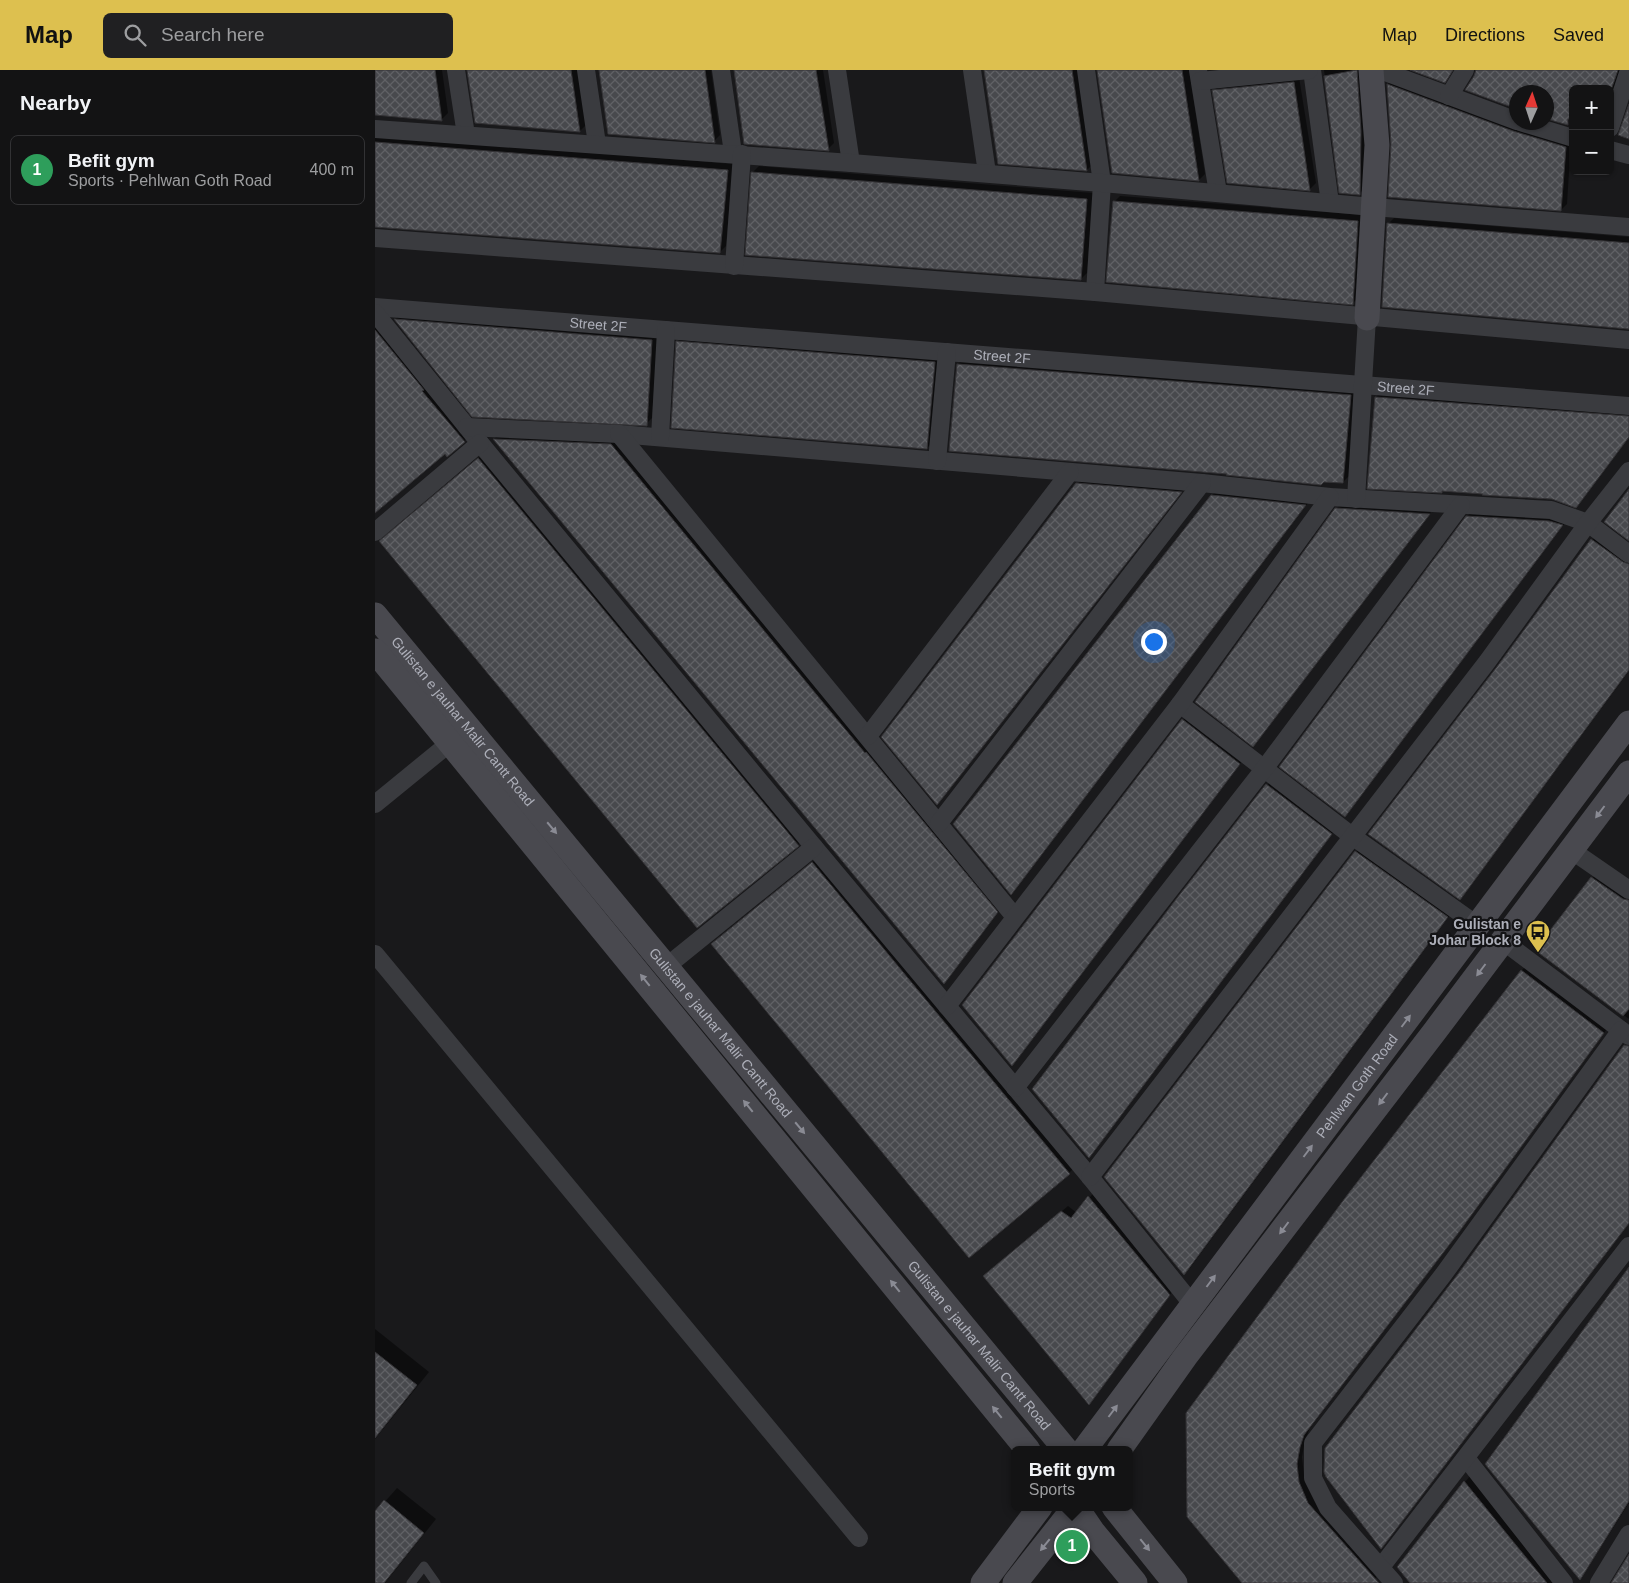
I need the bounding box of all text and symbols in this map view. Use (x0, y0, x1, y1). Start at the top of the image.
search box (103, 13, 453, 58)
text: Map (25, 21, 73, 48)
icon: search (121, 21, 149, 49)
text: Search here (161, 24, 265, 45)
text: Map (1382, 25, 1417, 45)
text: Directions (1445, 25, 1525, 45)
text: Saved (1553, 25, 1604, 45)
north arrow (1509, 85, 1554, 130)
map controls (1569, 85, 1614, 175)
button: + (1569, 85, 1614, 130)
text: Nearby (20, 91, 91, 114)
button: − (1569, 130, 1614, 175)
text: Befit gym (68, 150, 155, 171)
text: 1 (33, 161, 41, 178)
text: 400 m (310, 161, 354, 178)
text: Sports · Pehlwan Goth Road (68, 172, 272, 189)
street label: Street 2F (569, 314, 628, 335)
street label: Street 2F (973, 346, 1031, 367)
street label: Street 2F (1376, 378, 1435, 399)
your location (1141, 629, 1167, 655)
street label: Gulistan e jauhar Malir Cantt Road (388, 633, 538, 809)
one-way arrow (1594, 805, 1605, 818)
one-way arrow (546, 821, 557, 834)
place label: Gulistan e Johar Block 8 (1429, 916, 1521, 948)
bus stop icon: Gulistan e Johar Block 8 (1525, 919, 1551, 953)
street label: Gulistan e jauhar Malir Cantt Road (646, 945, 795, 1121)
one-way arrow (1476, 963, 1486, 977)
one-way arrow (639, 974, 650, 987)
one-way arrow (1400, 1015, 1411, 1028)
street label: Pehlwan Goth Road (1313, 1031, 1401, 1141)
one-way arrow (1377, 1092, 1388, 1105)
one-way arrow (742, 1100, 753, 1113)
one-way arrow (795, 1121, 806, 1134)
one-way arrow (1303, 1145, 1314, 1158)
one-way arrow (1279, 1221, 1289, 1235)
street label: Gulistan e jauhar Malir Cantt Road (905, 1257, 1054, 1433)
one-way arrow (1206, 1274, 1216, 1288)
one-way arrow (889, 1280, 900, 1293)
one-way arrow (1108, 1405, 1119, 1418)
one-way arrow (992, 1406, 1003, 1419)
popup (1011, 1446, 1133, 1511)
text: Befit gym (1029, 1459, 1115, 1480)
text: Sports (1029, 1481, 1075, 1498)
pin: 1 (1056, 1527, 1088, 1565)
one-way arrow (1040, 1538, 1050, 1552)
one-way arrow (1139, 1538, 1150, 1551)

